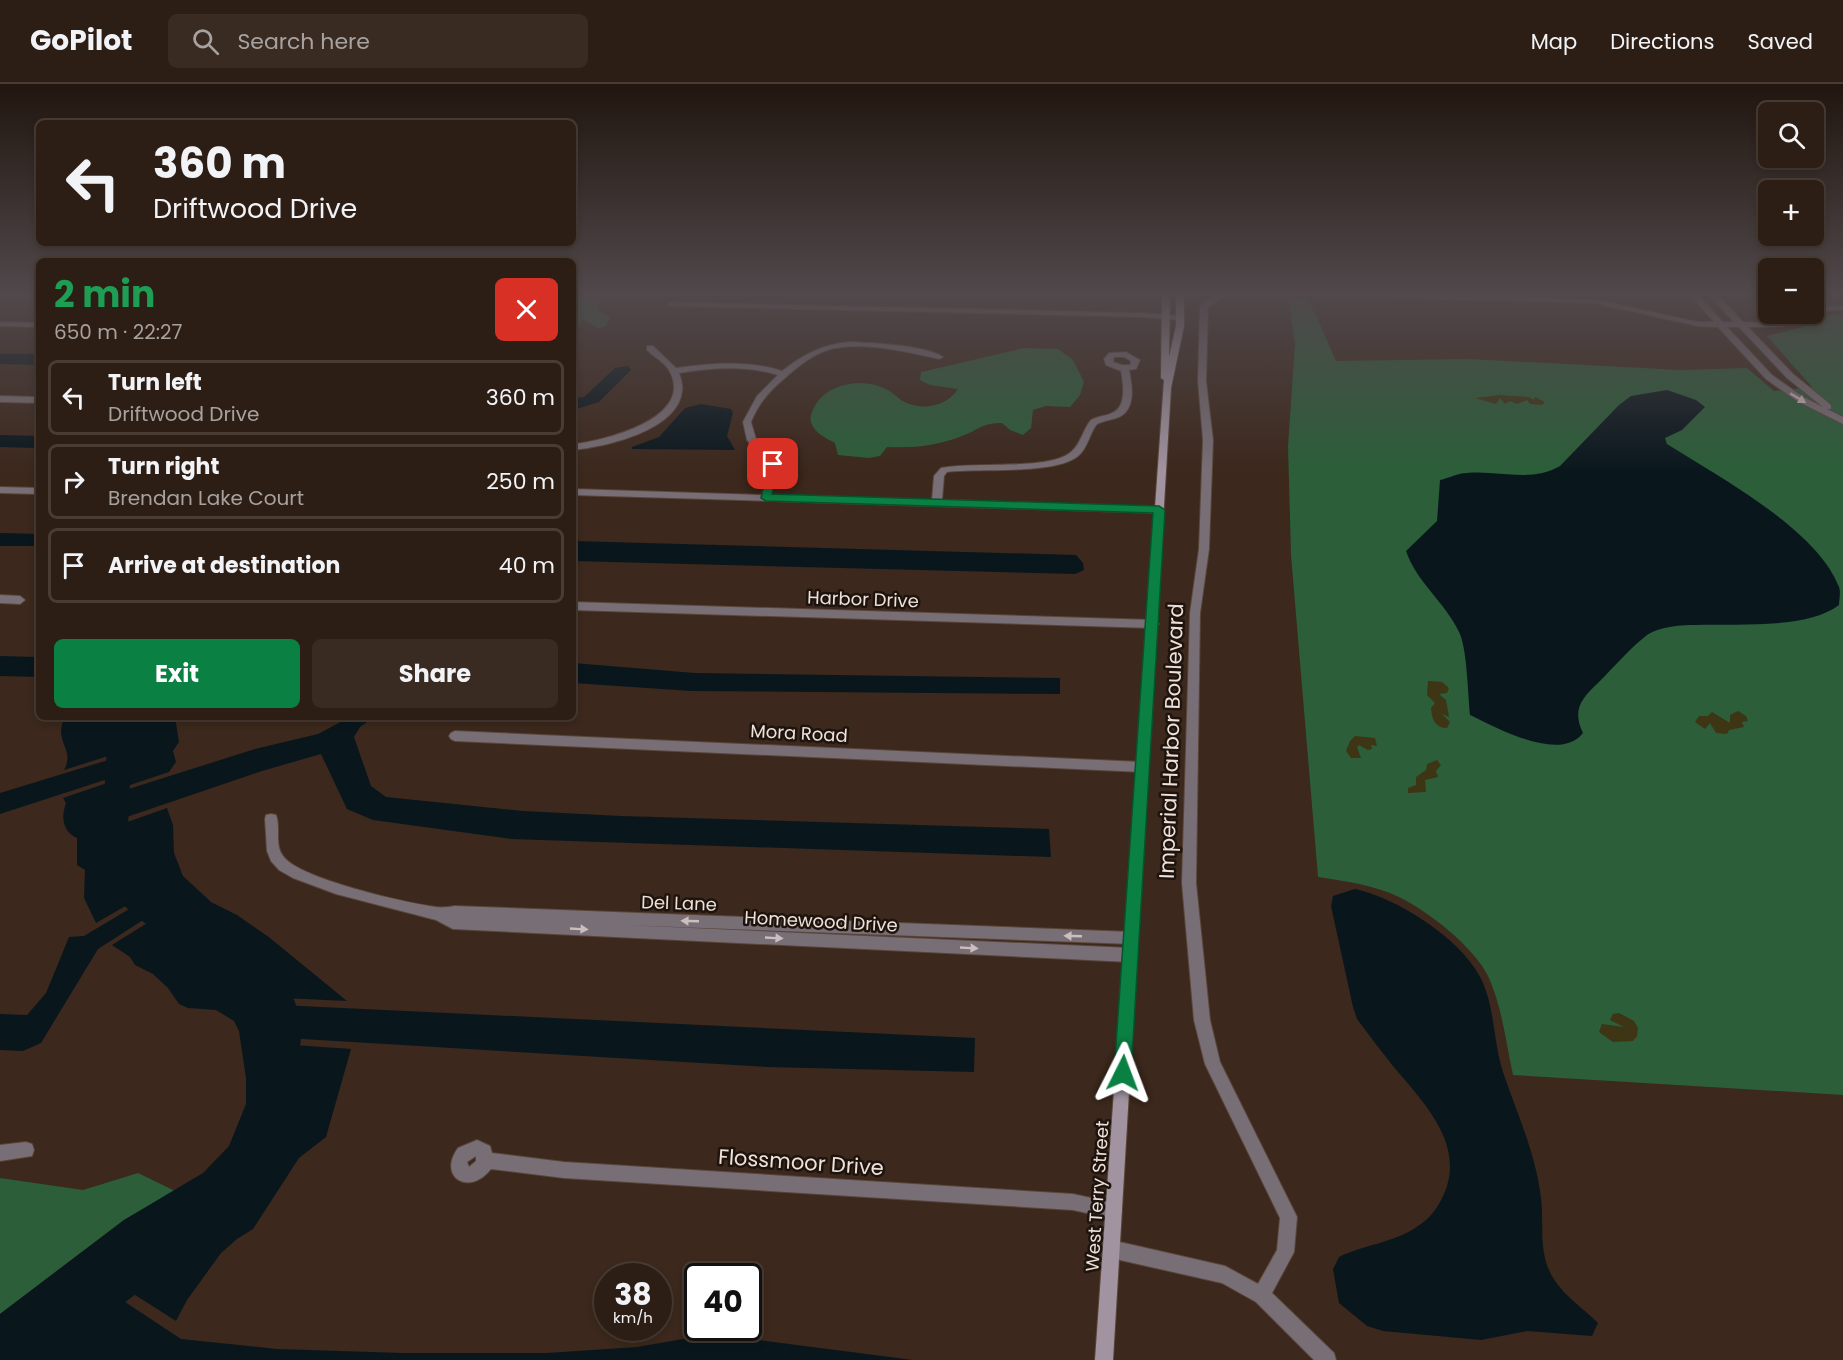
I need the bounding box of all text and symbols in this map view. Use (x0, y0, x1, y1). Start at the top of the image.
search box (168, 14, 588, 68)
text: GoPilot (30, 21, 132, 60)
icon: search (189, 25, 222, 58)
text: Search here (237, 26, 370, 57)
text: Map (1531, 27, 1577, 56)
text: Directions (1610, 27, 1714, 56)
text: Saved (1747, 27, 1813, 56)
map controls (1758, 102, 1824, 324)
button: search (1758, 102, 1824, 168)
text: 360 m (153, 134, 286, 193)
icon: left (54, 144, 132, 222)
button: + (1758, 180, 1824, 246)
text: Driftwood Drive (153, 190, 357, 227)
button: − (1758, 258, 1824, 324)
text: 2 min (54, 269, 155, 320)
button: close (495, 278, 558, 341)
text: 650 m · 22:27 (54, 318, 182, 346)
text: Turn left (108, 367, 202, 398)
icon: left (57, 381, 90, 414)
text: 360 m (486, 382, 555, 413)
one-way arrow (1790, 392, 1806, 403)
text: Driftwood Drive (108, 400, 259, 428)
pin (747, 438, 798, 489)
icon: arrive (756, 447, 789, 480)
text: Turn right (108, 451, 219, 482)
icon: right (57, 465, 90, 498)
text: 250 m (486, 466, 555, 497)
text: Brendan Lake Court (108, 484, 304, 512)
icon: arrive (57, 549, 90, 582)
text: Arrive at destination (108, 550, 340, 581)
text: 40 m (499, 550, 555, 581)
street label: Harbor Drive (807, 585, 919, 613)
street label: Imperial Harbor Boulevard (1152, 603, 1190, 879)
button: Exit (54, 639, 300, 708)
button: Share (312, 639, 558, 708)
street label: Mora Road (750, 718, 848, 748)
street label: Del Lane (641, 889, 717, 917)
street label: Homewood Drive (744, 904, 898, 938)
one-way arrow (680, 917, 699, 926)
one-way arrow (570, 924, 589, 933)
one-way arrow (1064, 931, 1083, 940)
one-way arrow (764, 934, 783, 943)
one-way arrow (959, 943, 978, 952)
position arrow (1091, 1041, 1155, 1105)
street label: West Terry Street (1079, 1120, 1115, 1272)
street label: Flossmoor Drive (717, 1142, 885, 1182)
speed limit sign: 40 (684, 1263, 762, 1341)
text: 38 (614, 1273, 652, 1316)
text: km/h (613, 1307, 653, 1328)

